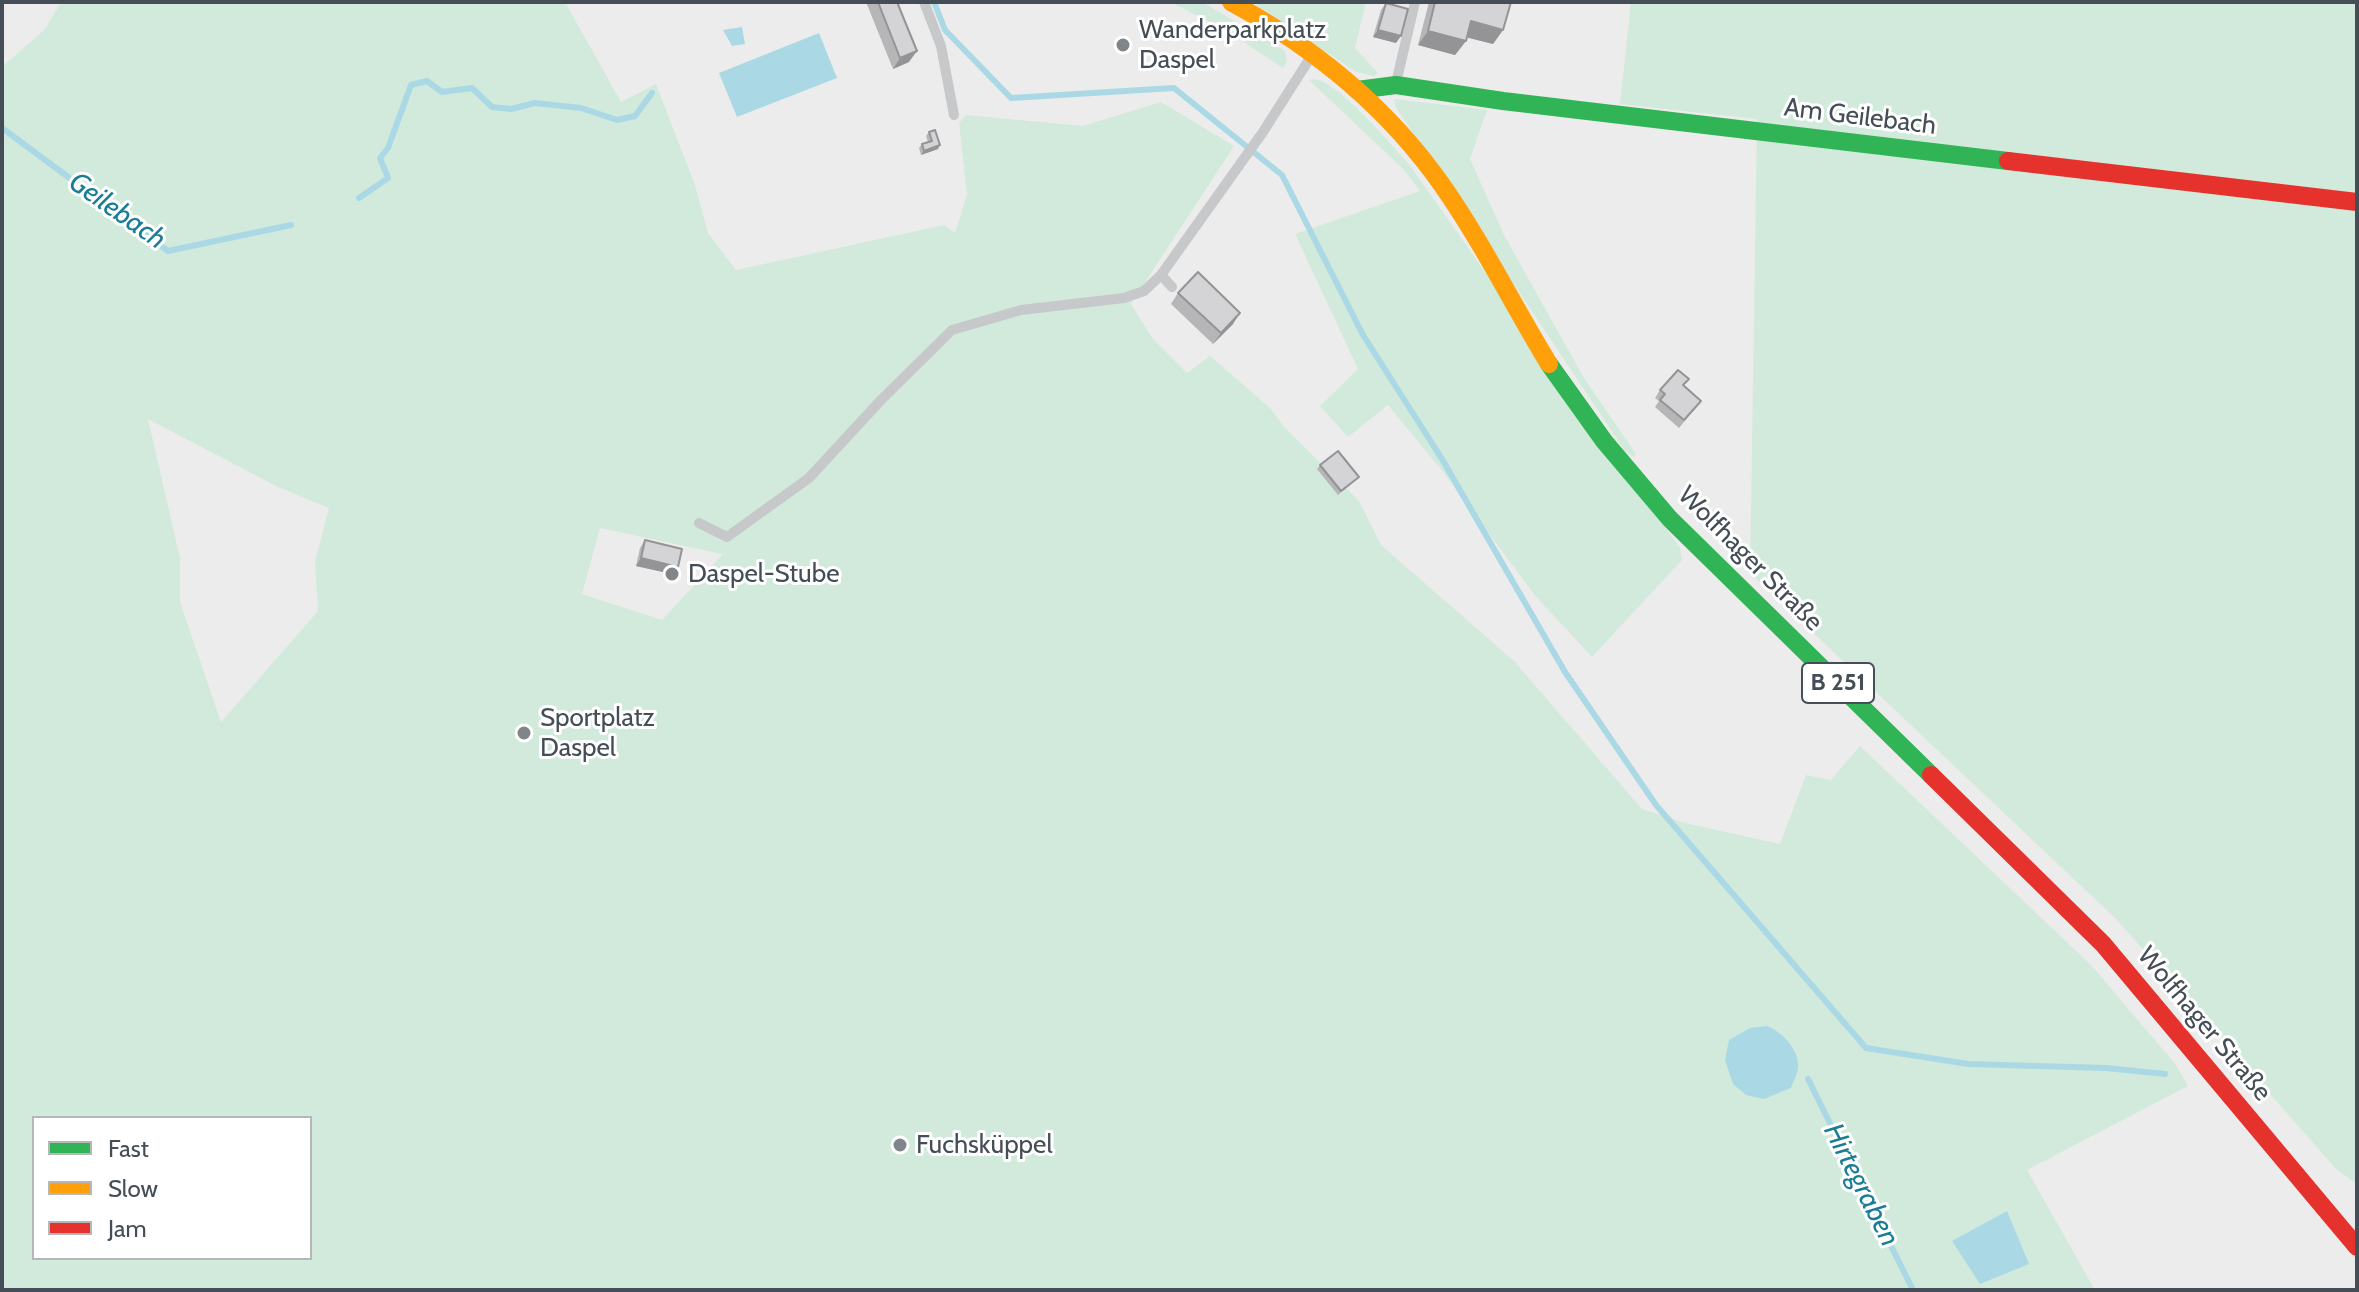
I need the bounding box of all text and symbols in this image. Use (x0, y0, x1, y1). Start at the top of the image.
place label: Wanderparkplatz Daspel (1139, 14, 1326, 76)
marker: Wanderparkplatz Daspel (1114, 36, 1132, 54)
street label: Am Geilebach (1782, 92, 1938, 142)
water label: Geilebach (62, 165, 172, 257)
street label: Wolfhager Straße (1671, 480, 1829, 638)
place label: Daspel-Stube (688, 558, 839, 590)
marker: Daspel-Stube (663, 565, 681, 583)
road number: B 251 (1802, 663, 1874, 703)
place label: Sportplatz Daspel (540, 702, 655, 764)
marker: Sportplatz Daspel (515, 724, 533, 742)
street label: Wolfhager Straße (2130, 941, 2278, 1107)
legend (32, 1116, 312, 1260)
water label: Hirtegraben (1816, 1118, 1906, 1252)
place label: Fuchsküppel (916, 1129, 1053, 1161)
text: Fast (108, 1134, 149, 1163)
marker: Fuchsküppel (891, 1136, 909, 1154)
text: Slow (108, 1174, 158, 1203)
text: Jam (108, 1214, 146, 1243)

